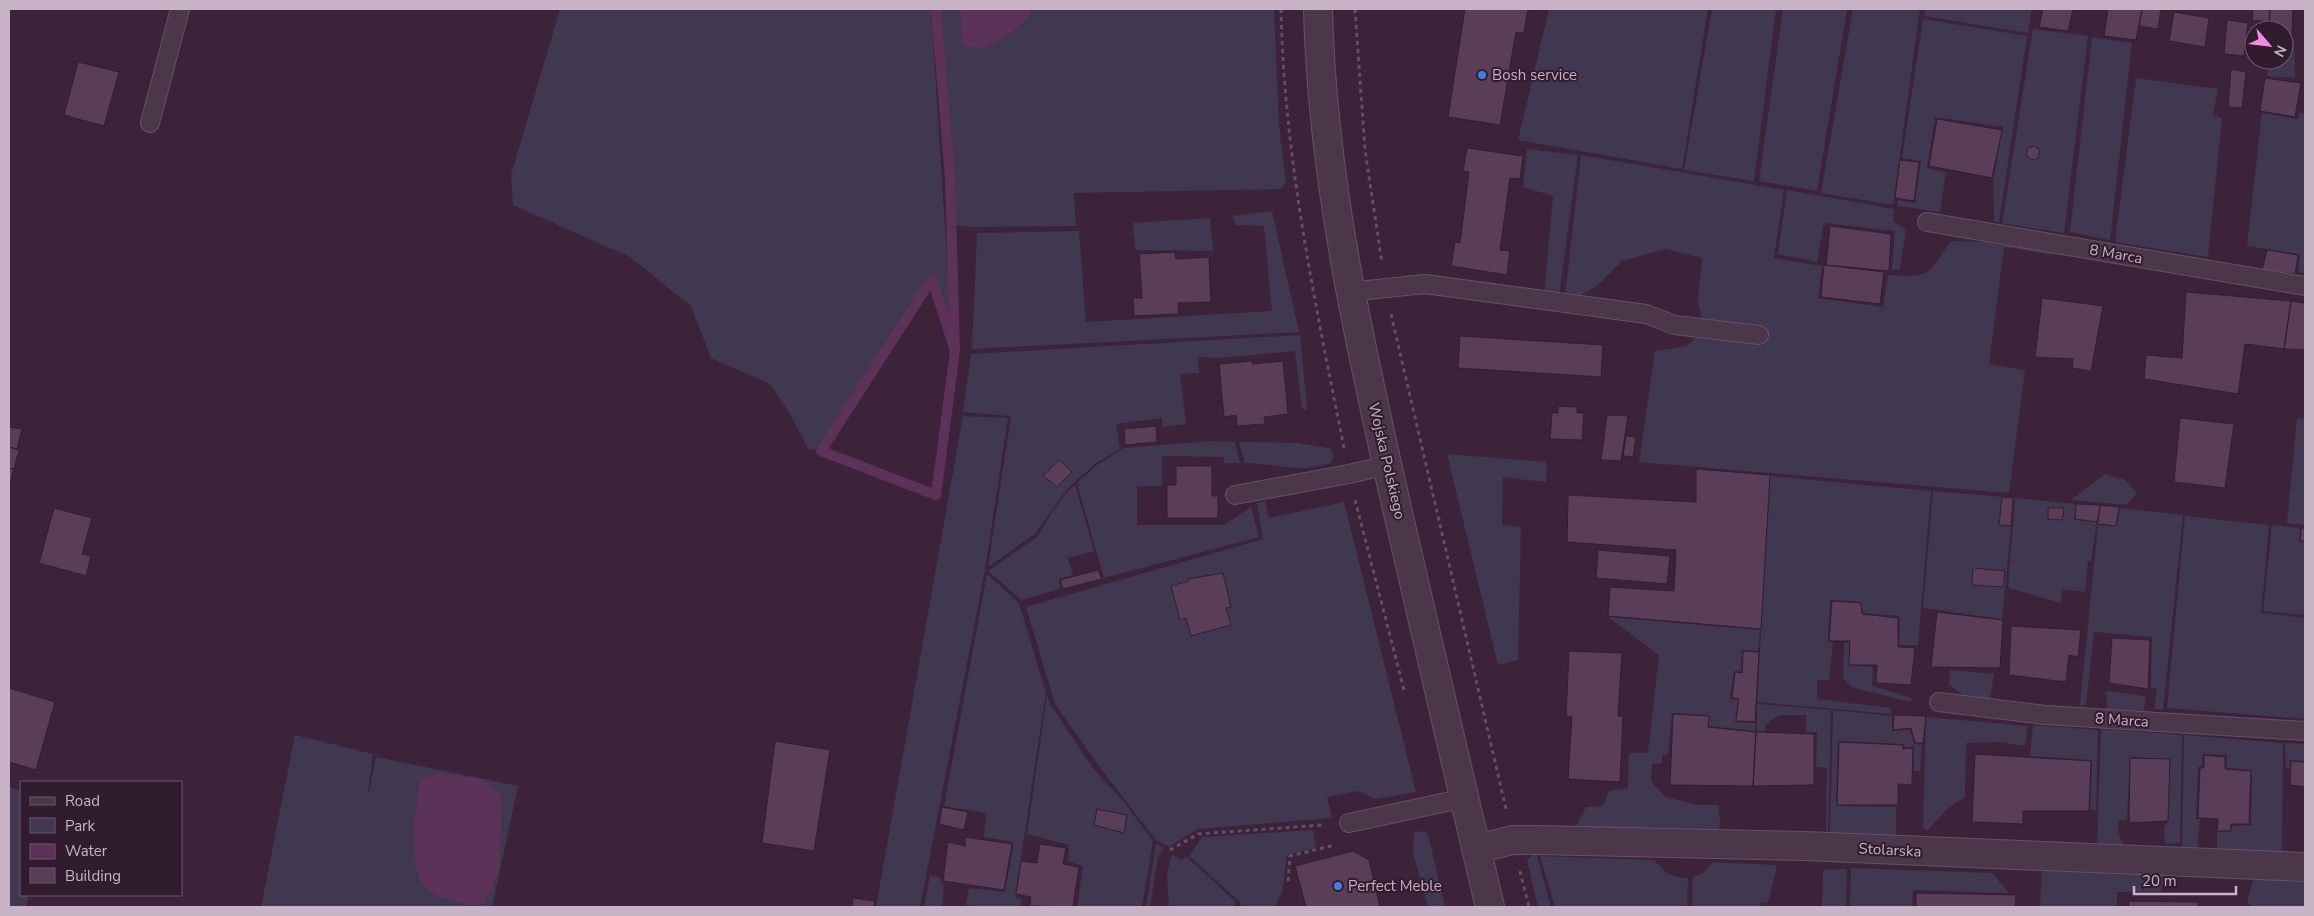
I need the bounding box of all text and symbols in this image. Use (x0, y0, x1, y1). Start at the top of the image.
north arrow (2244, 20, 2294, 70)
text: N (2269, 42, 2291, 60)
place label: Bosh service (1492, 65, 1577, 85)
marker: Bosh service (1476, 69, 1488, 81)
street label: 8 Marca (2088, 239, 2144, 269)
street label: Wojska Polskiego (1364, 401, 1410, 521)
street label: 8 Marca (2094, 708, 2150, 732)
legend (20, 781, 182, 896)
text: Road (65, 791, 100, 811)
text: Park (65, 816, 95, 836)
street label: Stolarska (1858, 838, 1922, 862)
text: Water (65, 841, 108, 861)
scale bar (2134, 864, 2236, 896)
text: Building (65, 866, 121, 886)
text: 20 m (2142, 871, 2177, 891)
place label: Perfect Meble (1348, 876, 1442, 896)
marker: Perfect Meble (1332, 880, 1344, 892)

